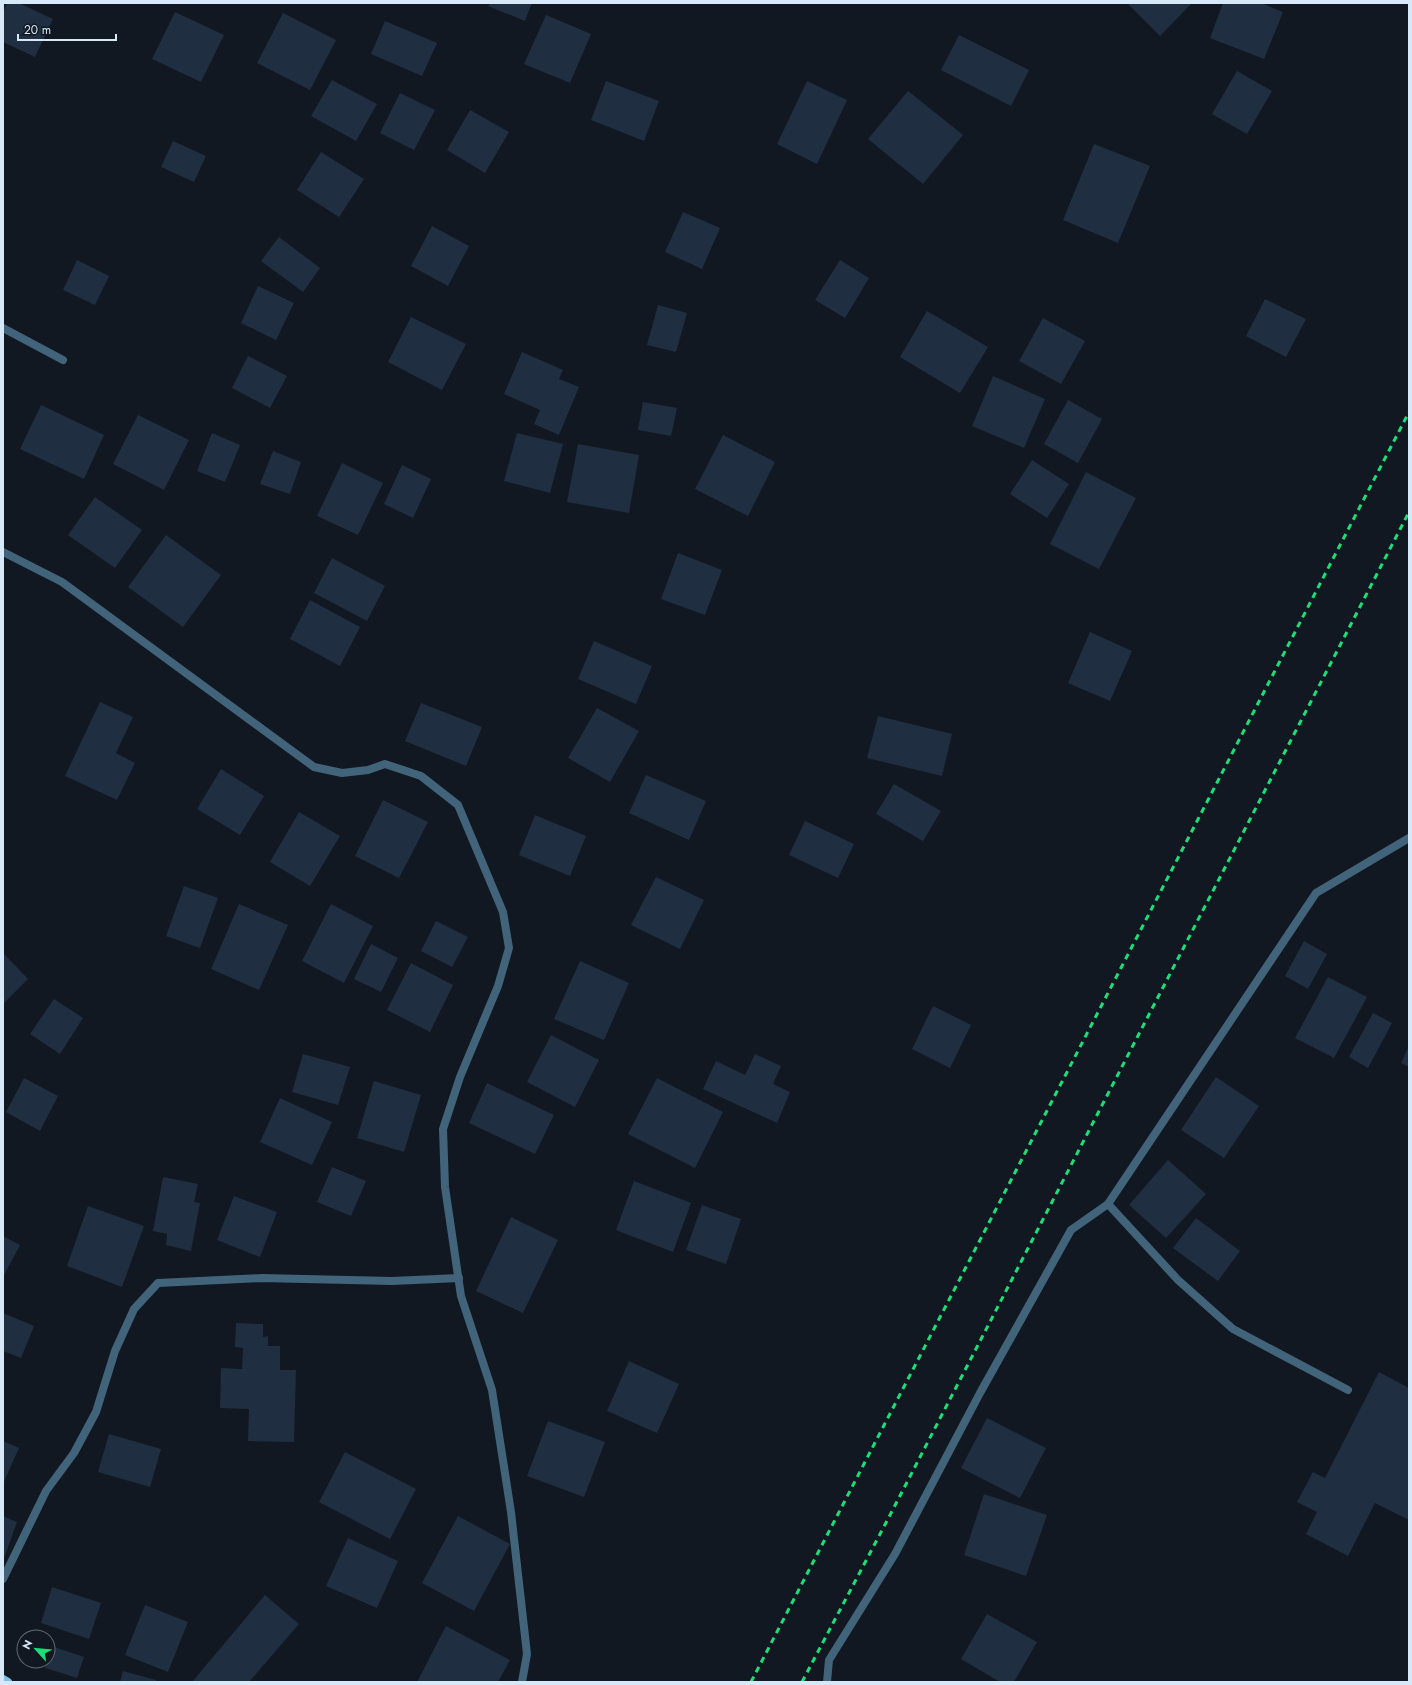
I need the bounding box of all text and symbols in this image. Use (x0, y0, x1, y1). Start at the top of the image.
scale bar (18, 16, 116, 42)
text: 20 m (24, 21, 51, 39)
north arrow (16, 1629, 56, 1669)
text: N (18, 1637, 36, 1652)

